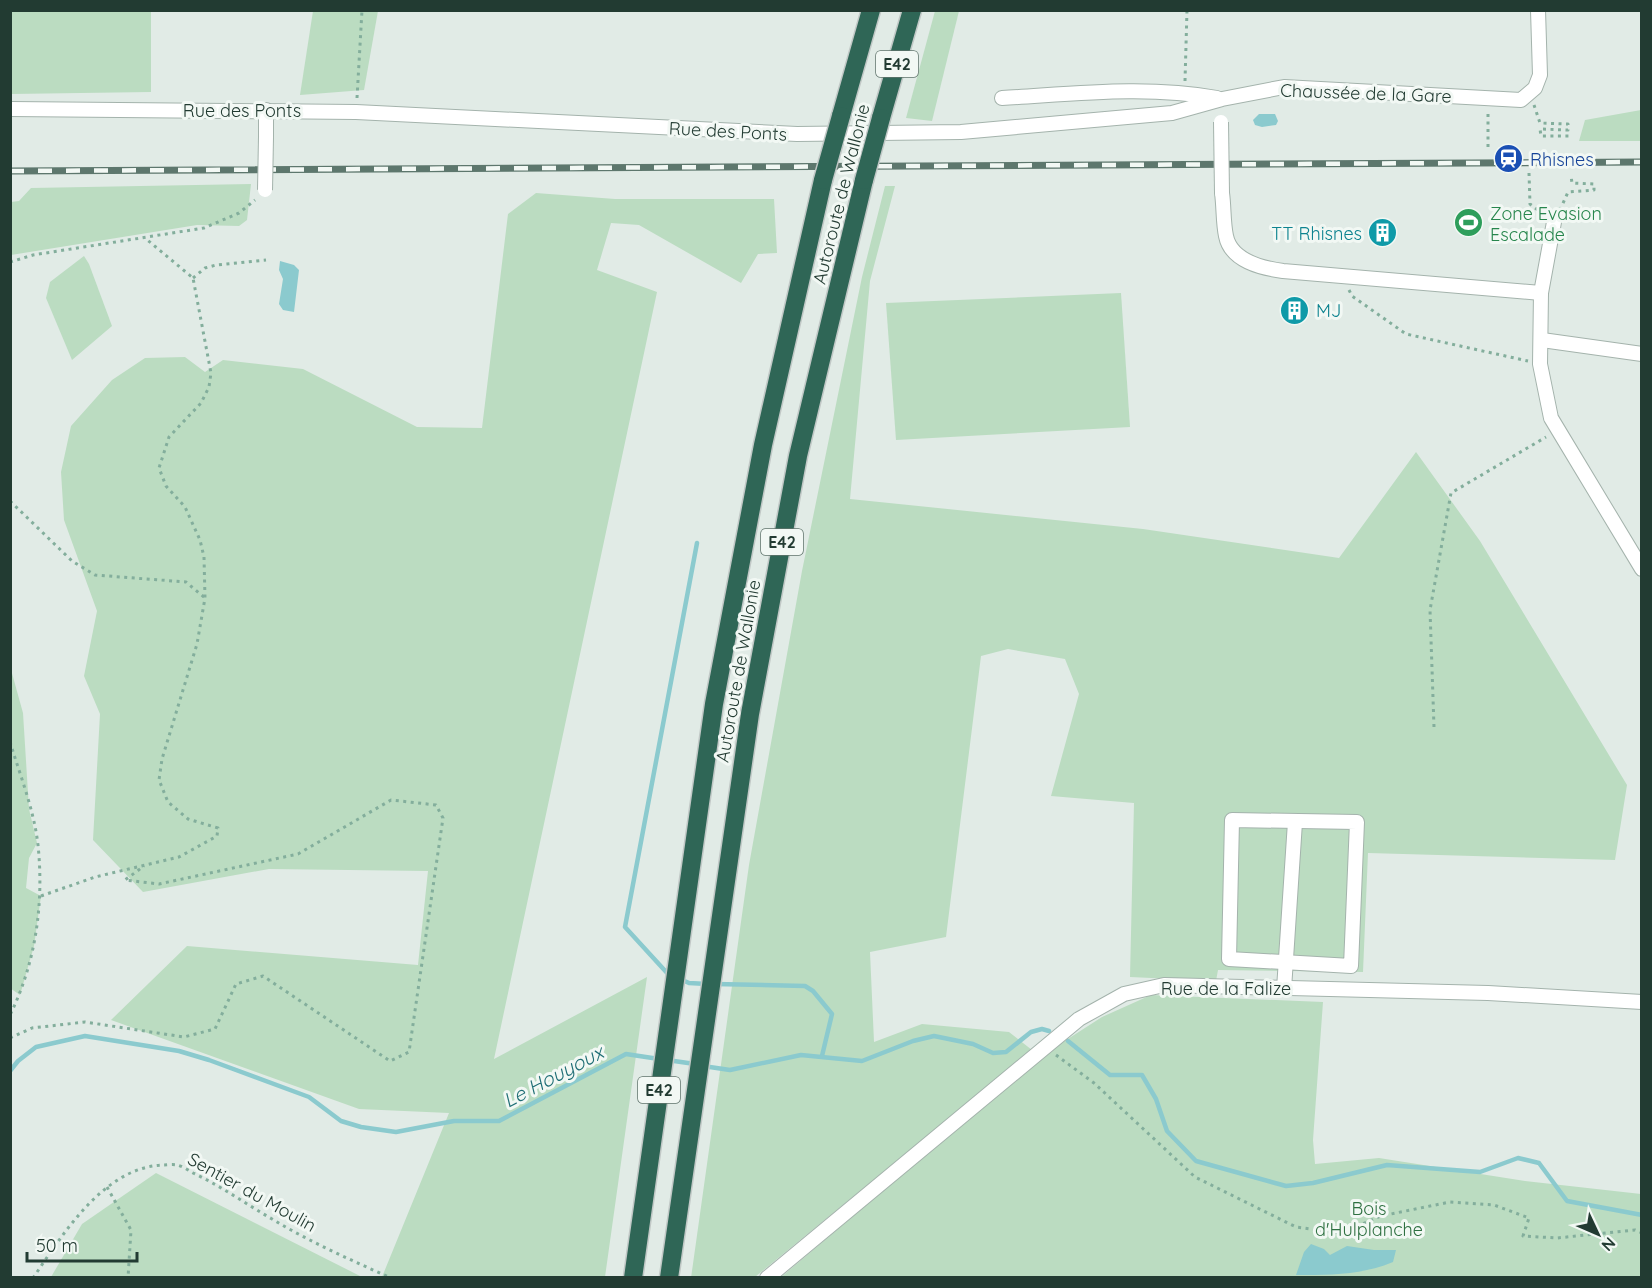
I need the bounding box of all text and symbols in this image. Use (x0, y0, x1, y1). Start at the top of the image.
road number: E42 (876, 51, 918, 77)
street label: Chaussée de la Gare (1280, 79, 1452, 107)
street label: Rue des Ponts (183, 99, 301, 122)
street label: Autoroute de Wallonie (807, 102, 875, 286)
street label: Rue des Ponts (668, 116, 788, 146)
station icon: Rhisnes (1493, 143, 1525, 175)
place label: Rhisnes (1530, 148, 1594, 171)
place label: Zone Evasion Escalade (1490, 202, 1602, 246)
sports icon: Zone Evasion Escalade (1453, 207, 1485, 239)
building icon: TT Rhisnes (1367, 217, 1399, 249)
place label: TT Rhisnes (1271, 222, 1362, 245)
building icon: MJ (1279, 294, 1311, 326)
place label: MJ (1316, 299, 1341, 322)
road number: E42 (761, 529, 803, 555)
street label: Autoroute de Wallonie (711, 578, 765, 764)
street label: Rue de la Falize (1161, 977, 1291, 1000)
water label: Le Houyoux (499, 1038, 609, 1113)
road number: E42 (638, 1077, 680, 1103)
street label: Sentier du Moulin (184, 1147, 320, 1237)
park label: Bois d'Hulplanche (1315, 1197, 1423, 1241)
north arrow (1568, 1204, 1628, 1264)
scale bar (27, 1225, 136, 1263)
text: N (1598, 1233, 1620, 1256)
text: 50 m (36, 1234, 78, 1257)

